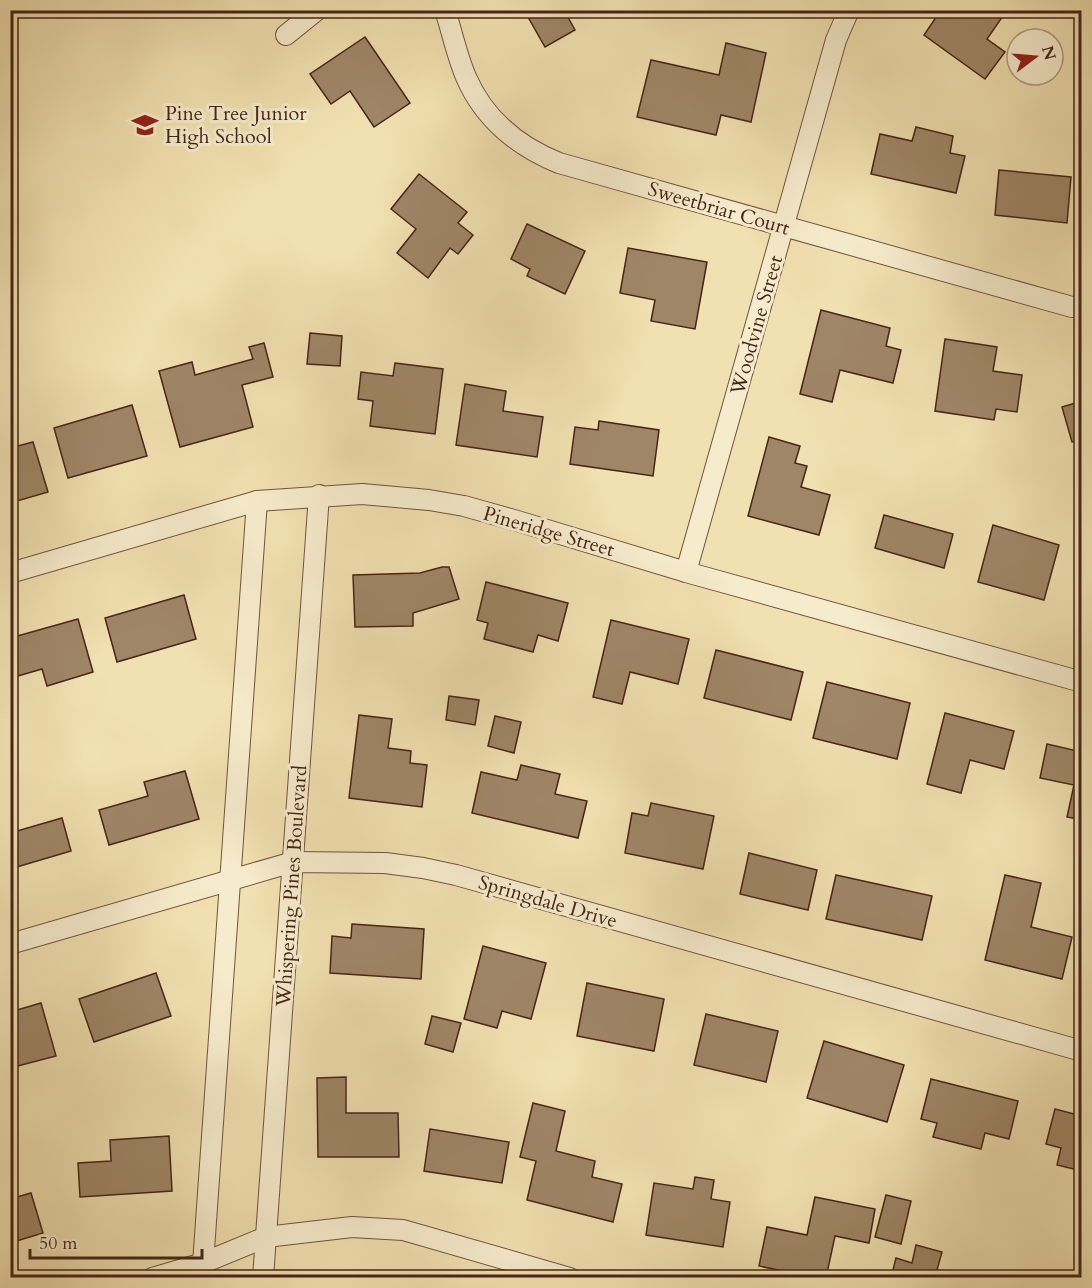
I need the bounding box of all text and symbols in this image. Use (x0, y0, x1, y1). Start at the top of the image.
north arrow (1005, 27, 1065, 87)
text: N (1036, 43, 1061, 63)
place label: Pine Tree Junior High School (165, 100, 307, 150)
school or university icon: Pine Tree Junior High School (130, 110, 160, 140)
street label: Sweetbriar Court (645, 175, 793, 242)
street label: Woodvine Street (723, 252, 789, 399)
street label: Pineridge Street (480, 500, 618, 563)
street label: Whispering Pines Boulevard (270, 764, 313, 1009)
street label: Springdale Drive (475, 869, 620, 934)
scale bar (30, 1222, 202, 1260)
text: 50 m (39, 1231, 78, 1256)

